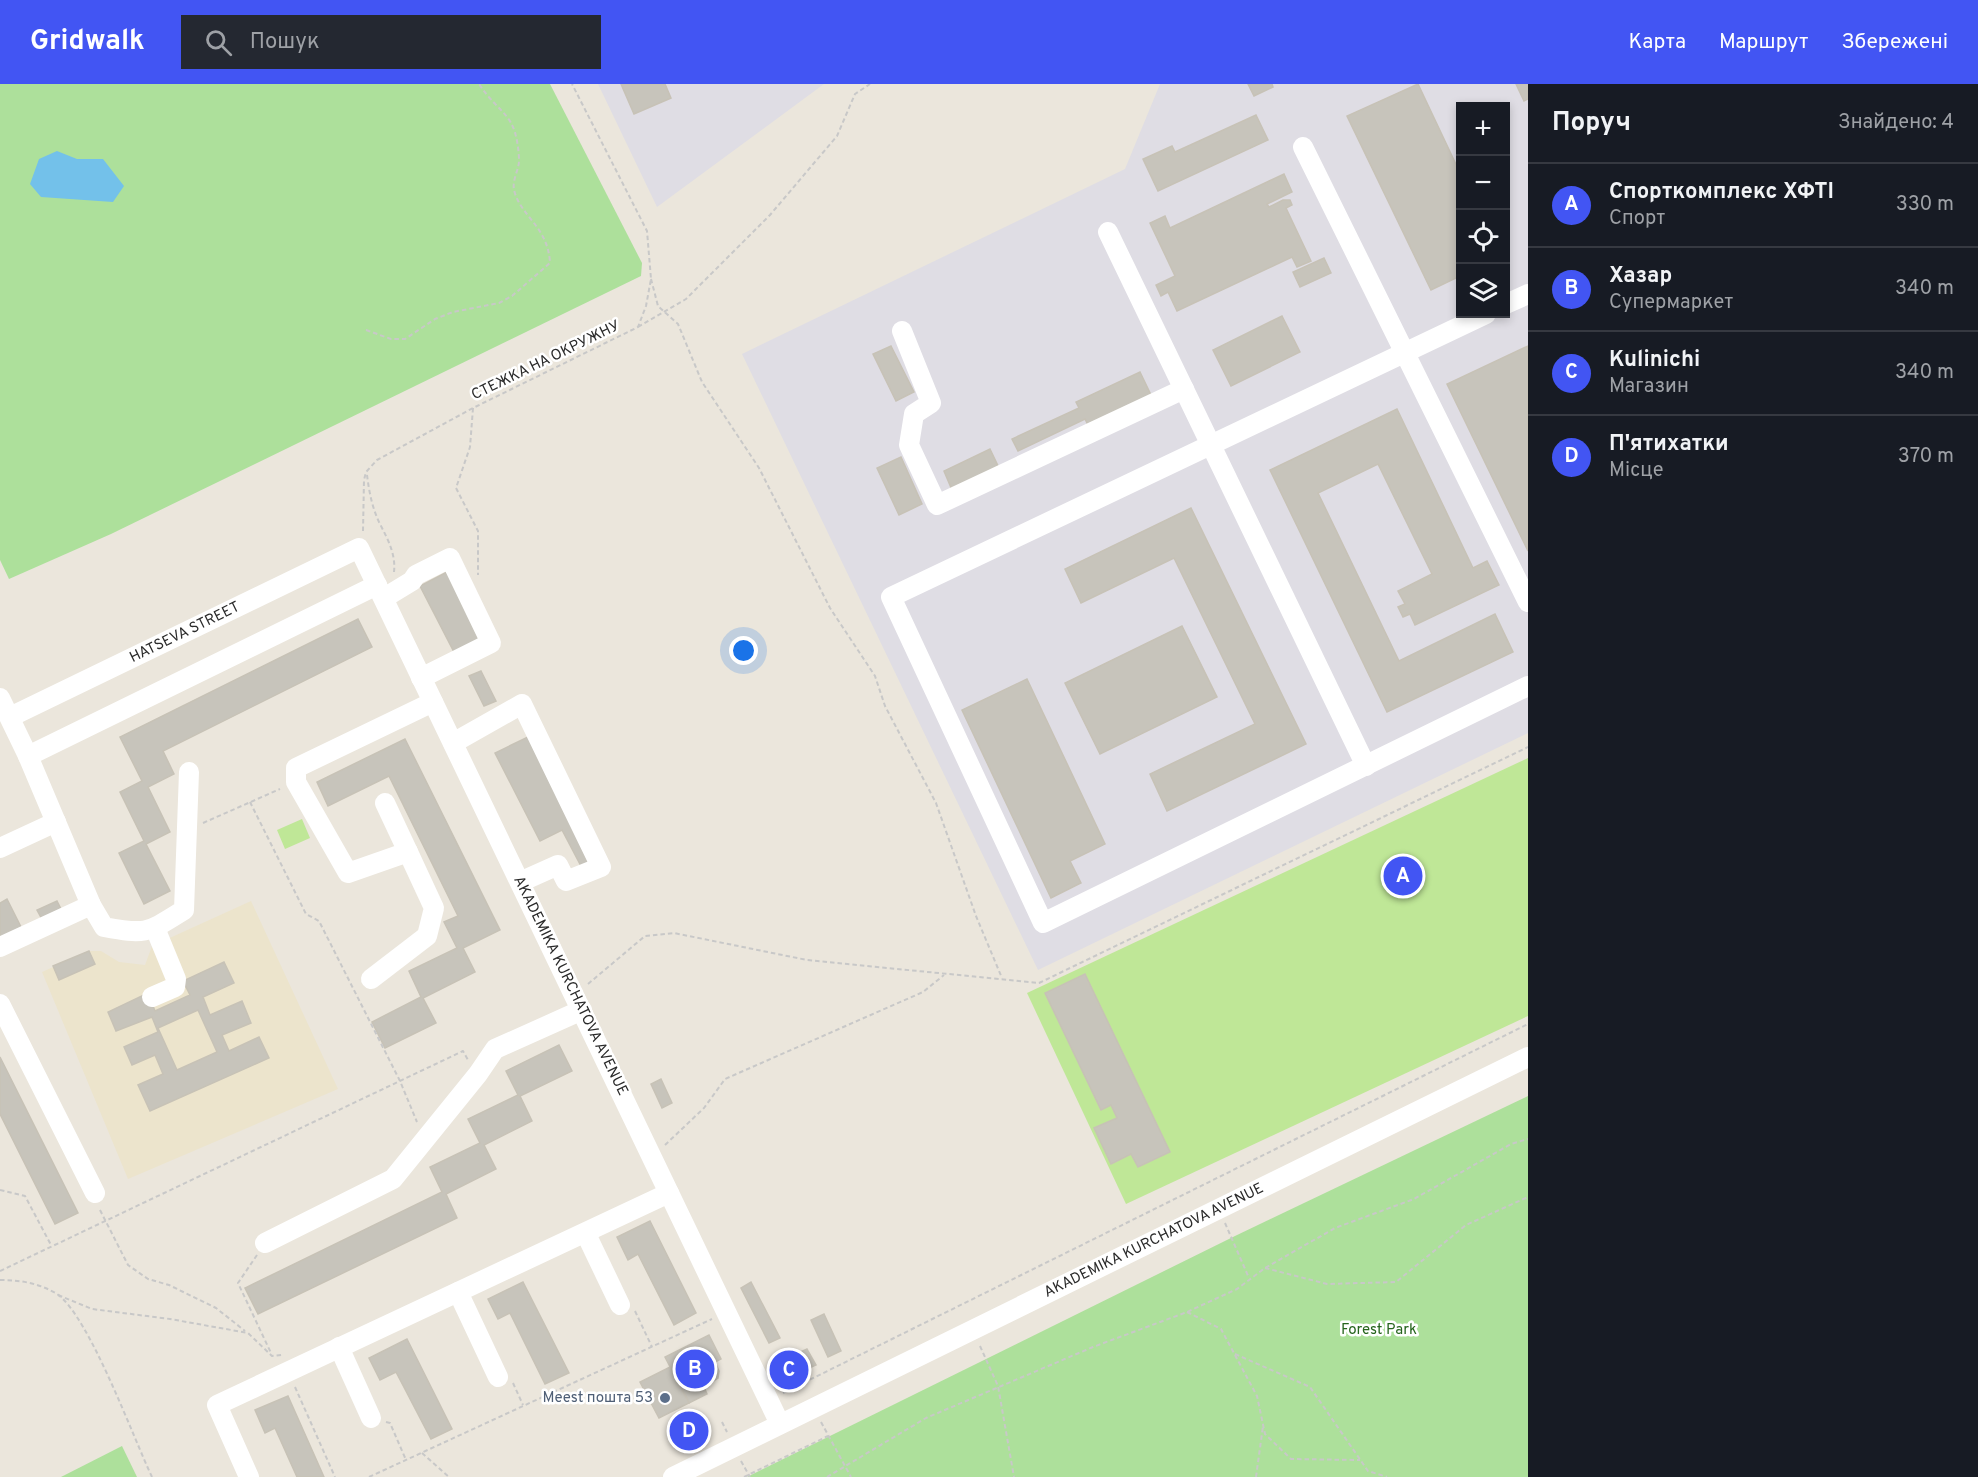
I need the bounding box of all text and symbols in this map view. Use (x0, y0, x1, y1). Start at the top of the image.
search box (181, 15, 601, 69)
text: Gridwalk (30, 24, 145, 60)
icon: search (202, 26, 235, 59)
text: Пошук (250, 29, 320, 56)
text: Карта (1629, 29, 1686, 56)
text: Маршрут (1719, 29, 1808, 56)
text: Збережені (1841, 29, 1948, 56)
map controls (1456, 102, 1510, 318)
button: + (1456, 102, 1510, 156)
text: Поруч (1552, 107, 1631, 140)
text: Знайдено: 4 (1838, 110, 1954, 136)
button: − (1456, 156, 1510, 210)
text: Спорткомплекс ХФТІ (1609, 179, 1834, 206)
text: A (1564, 192, 1579, 218)
text: 330 m (1896, 192, 1954, 218)
text: Спорт (1609, 206, 1665, 232)
button: locate (1456, 210, 1510, 264)
text: Хазар (1609, 263, 1672, 290)
button: layers (1456, 264, 1510, 318)
text: B (1565, 276, 1578, 302)
text: 340 m (1895, 276, 1954, 302)
text: Супермаркет (1609, 290, 1733, 316)
street label: СТЕЖКА НА ОКРУЖНУ (469, 317, 624, 405)
text: Kulinichi (1609, 347, 1700, 374)
text: C (1565, 360, 1578, 386)
text: 340 m (1895, 360, 1954, 386)
text: Магазин (1609, 374, 1689, 400)
text: П'ятихатки (1609, 431, 1729, 458)
text: D (1564, 444, 1579, 470)
text: 370 m (1898, 444, 1954, 470)
text: Місце (1609, 458, 1663, 484)
street label: HATSEVA STREET (127, 598, 243, 668)
your location (729, 636, 758, 665)
pin: A (1384, 854, 1422, 898)
street label: AKADEMIKA KURCHATOVA AVENUE (508, 873, 632, 1099)
street label: AKADEMIKA KURCHATOVA AVENUE (1041, 1179, 1267, 1303)
park label: Forest Park (1341, 1321, 1417, 1340)
pin: B (676, 1346, 714, 1392)
pin: C (770, 1348, 808, 1392)
place label: Meest пошта 53 (542, 1389, 653, 1408)
marker: Meest пошта 53 (658, 1391, 672, 1405)
pin: D (670, 1408, 708, 1454)

